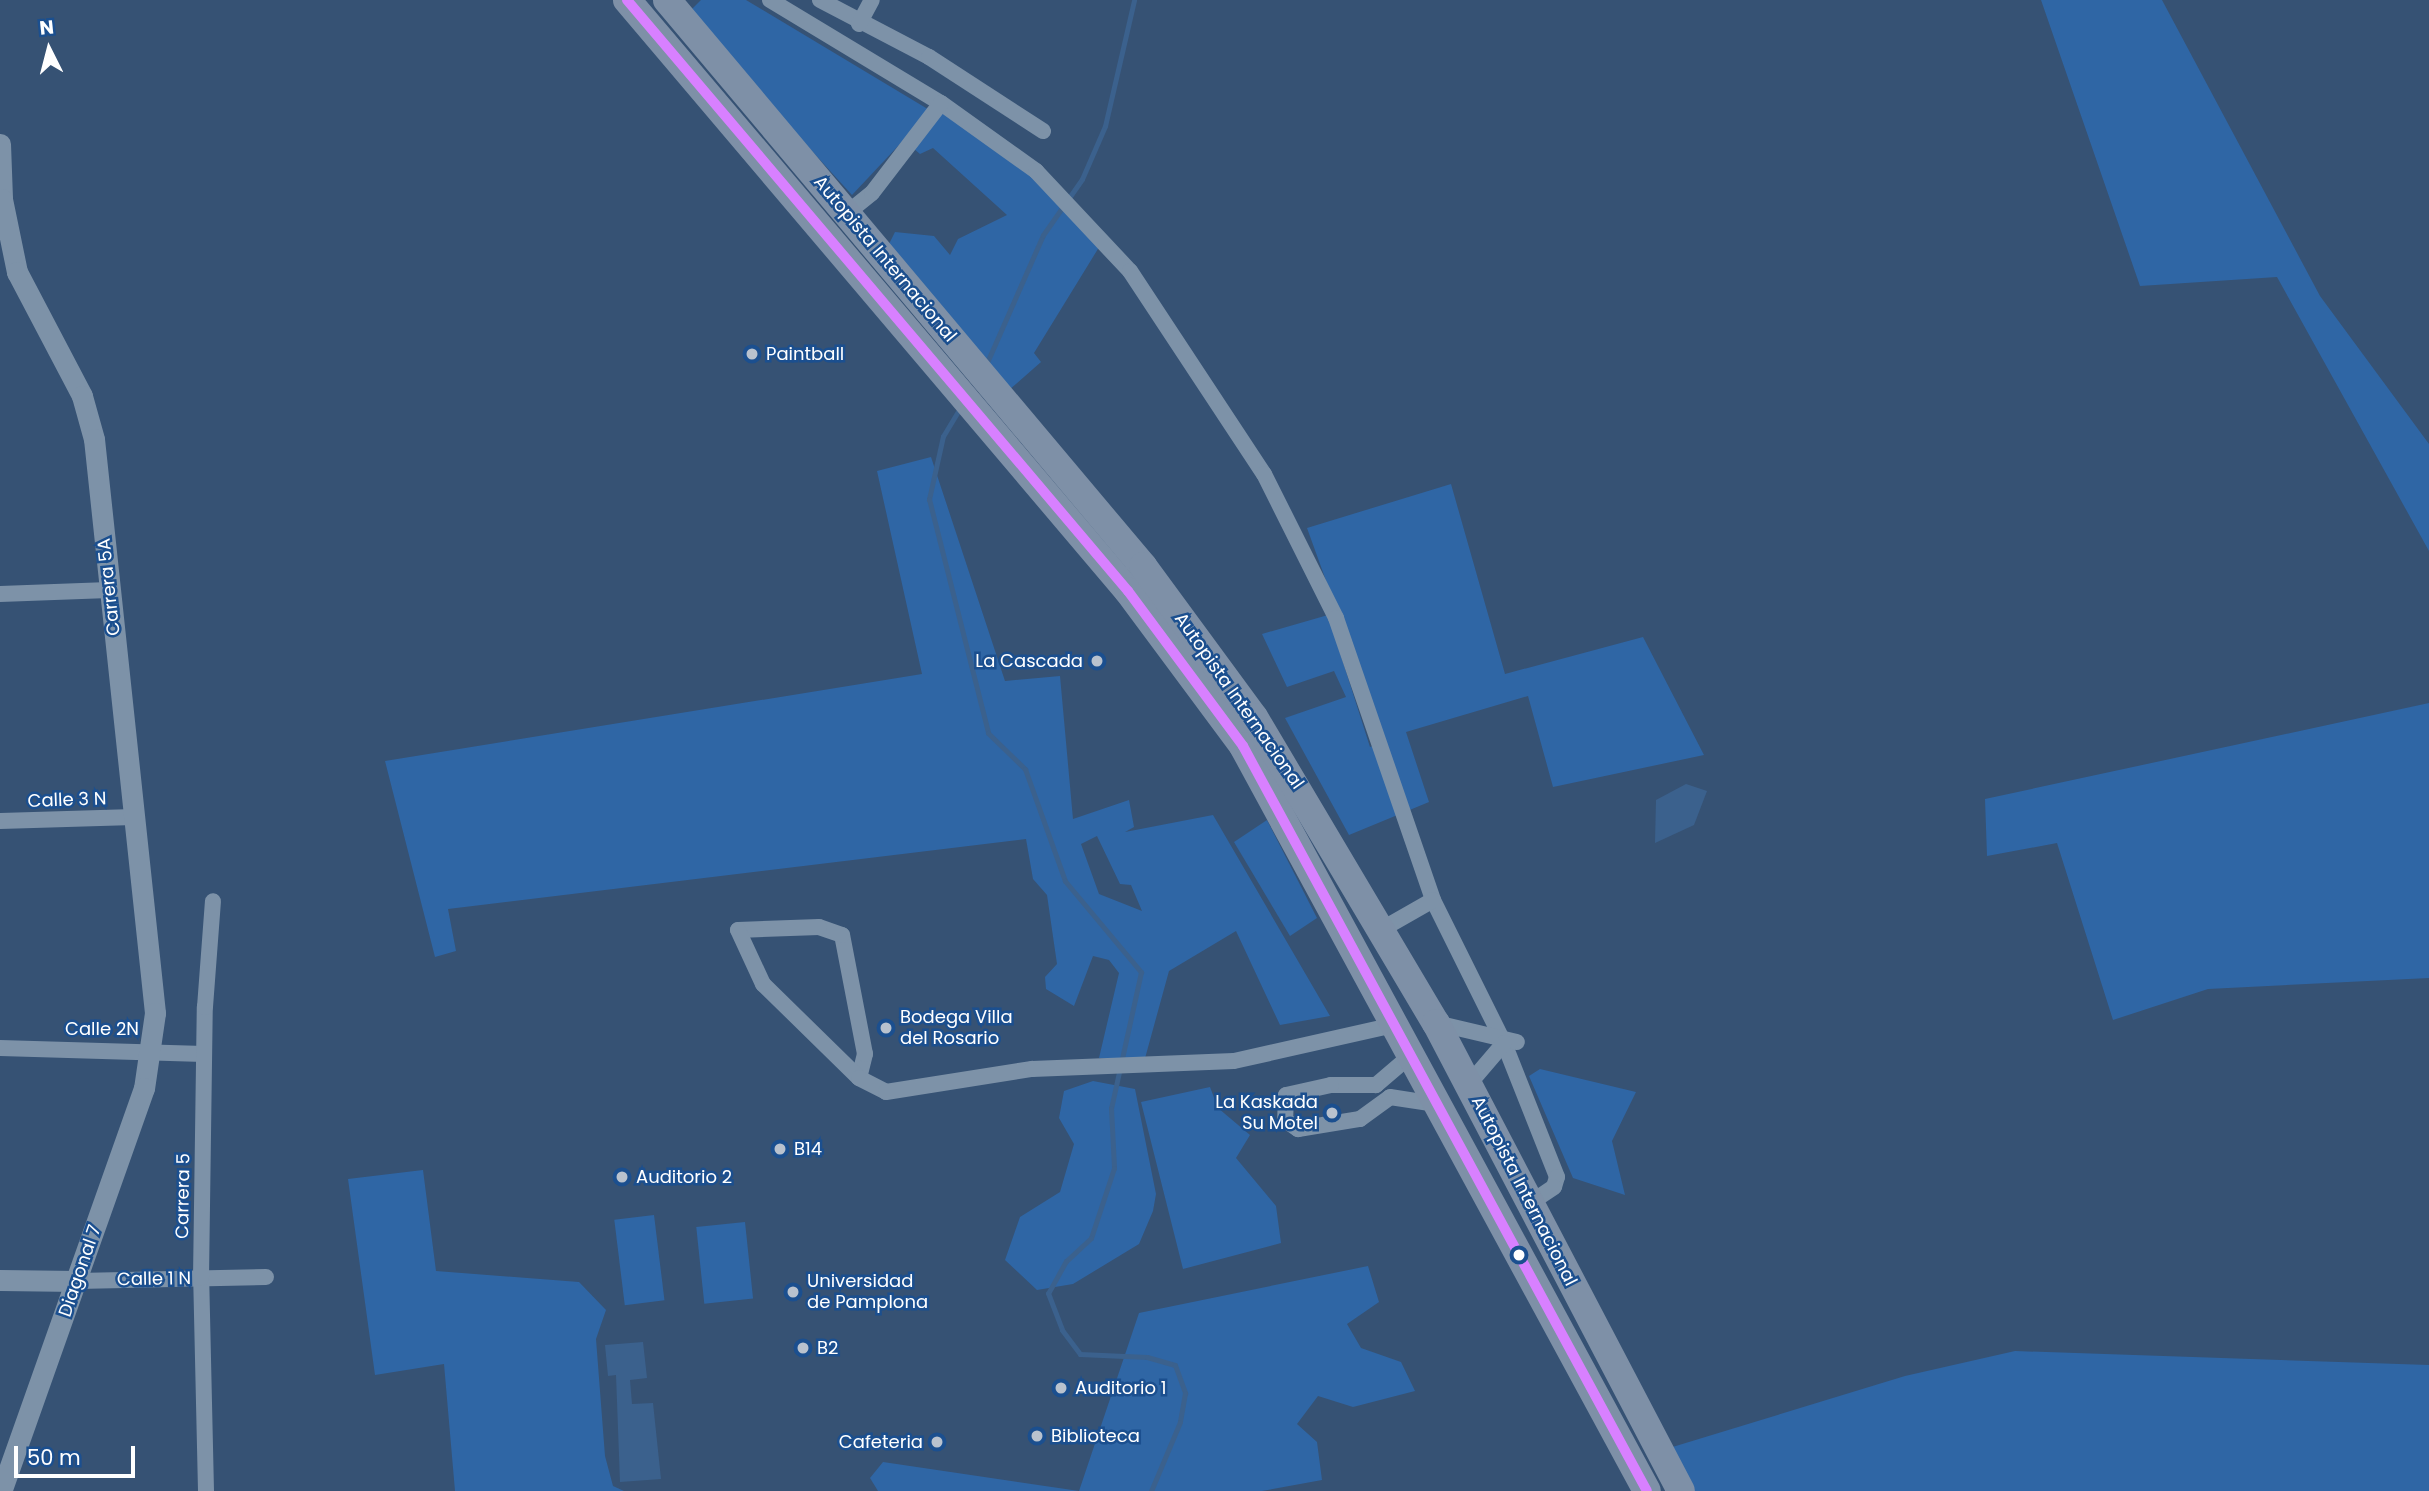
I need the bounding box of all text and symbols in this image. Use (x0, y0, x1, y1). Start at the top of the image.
text: N (38, 13, 55, 42)
north arrow (14, 14, 84, 84)
street label: Autopista Internacional (809, 172, 961, 346)
place label: Paintball (766, 343, 844, 365)
marker: Paintball (744, 346, 760, 362)
street label: Carrera 5A (93, 537, 125, 637)
street label: Autopista Internacional (1170, 609, 1308, 793)
place label: La Cascada (975, 650, 1083, 672)
marker: La Cascada (1089, 653, 1105, 669)
street label: Calle 3 N (27, 788, 107, 812)
place label: Bodega Villa del Rosario (900, 1007, 1013, 1050)
street label: Calle 2N (65, 1018, 139, 1040)
marker: Bodega Villa del Rosario (878, 1020, 894, 1036)
place label: La Kaskada Su Motel (1215, 1092, 1318, 1134)
street label: Autopista Internacional (1467, 1092, 1581, 1290)
marker: La Kaskada Su Motel (1324, 1105, 1340, 1121)
place label: B14 (794, 1138, 822, 1160)
marker: B14 (772, 1141, 788, 1157)
street label: Carrera 5 (171, 1153, 195, 1239)
place label: Auditorio 2 (636, 1166, 732, 1188)
marker: Auditorio 2 (614, 1169, 630, 1185)
street label: Diagonal 7 (54, 1222, 106, 1320)
unlabelled marker (1512, 1248, 1526, 1262)
street label: Calle 1 N (117, 1268, 191, 1290)
place label: Universidad de Pamplona (807, 1271, 928, 1314)
marker: Universidad de Pamplona (785, 1284, 801, 1300)
place label: B2 (817, 1337, 838, 1359)
marker: B2 (795, 1340, 811, 1356)
place label: Auditorio 1 (1075, 1377, 1167, 1399)
marker: Auditorio 1 (1053, 1380, 1069, 1396)
place label: Biblioteca (1051, 1425, 1140, 1447)
marker: Biblioteca (1029, 1428, 1045, 1444)
place label: Cafeteria (839, 1431, 923, 1453)
scale bar (18, 1432, 138, 1476)
marker: Cafeteria (929, 1434, 945, 1450)
text: 50 m (27, 1443, 81, 1472)

